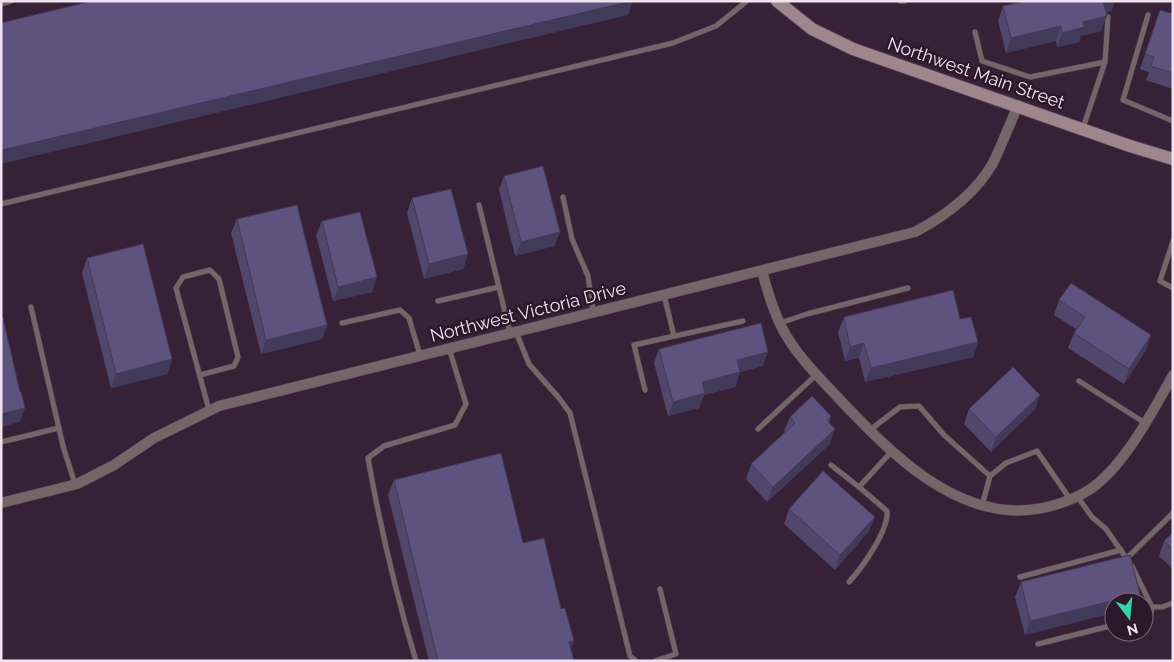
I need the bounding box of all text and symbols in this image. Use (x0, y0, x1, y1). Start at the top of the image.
street label: Northwest Main Street (885, 32, 1067, 113)
street label: Northwest Victoria Drive (428, 277, 628, 346)
north arrow (1104, 592, 1154, 642)
text: N (1125, 620, 1140, 639)

